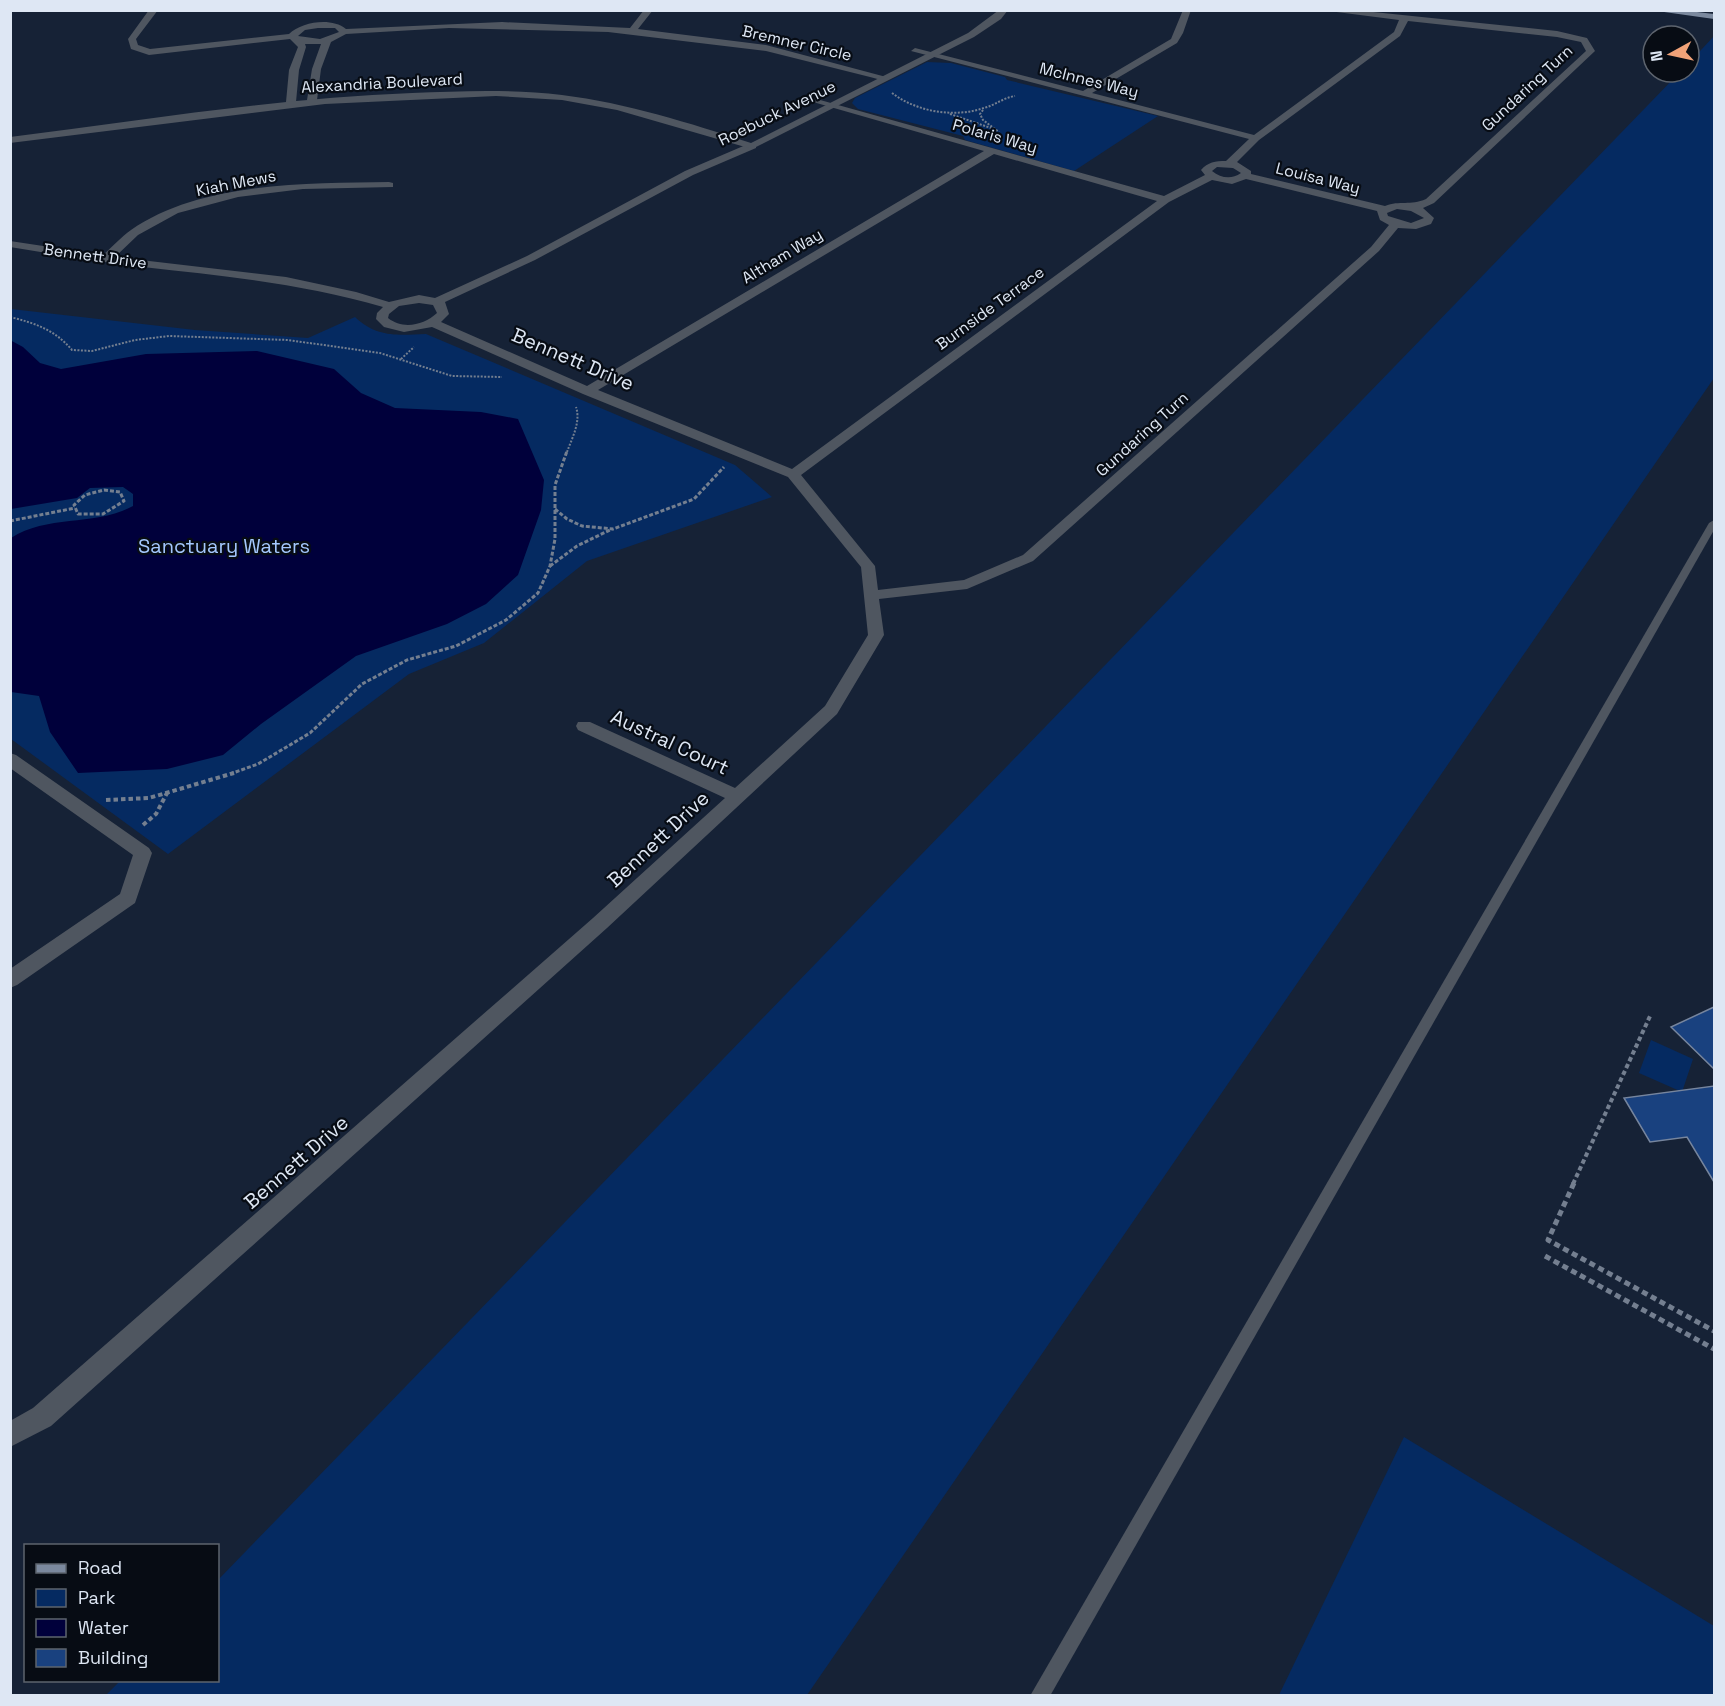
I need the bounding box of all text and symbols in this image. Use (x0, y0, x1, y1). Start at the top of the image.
street label: Bremner Circle (740, 20, 854, 66)
north arrow (1641, 24, 1701, 84)
street label: Gundaring Turn (1477, 40, 1577, 136)
text: N (1645, 49, 1668, 63)
street label: McInnes Way (1037, 58, 1141, 102)
street label: Alexandria Boulevard (301, 68, 463, 98)
street label: Roebuck Avenue (715, 75, 839, 151)
street label: Polaris Way (950, 114, 1040, 158)
street label: Louisa Way (1274, 157, 1362, 199)
street label: Kiah Mews (194, 165, 278, 201)
street label: Altham Way (738, 224, 826, 288)
street label: Bennett Drive (42, 238, 148, 274)
street label: Burnside Terrace (932, 262, 1048, 354)
street label: Bennett Drive (508, 322, 638, 396)
street label: Gundaring Turn (1091, 387, 1193, 481)
park label: Sanctuary Waters (138, 533, 310, 559)
street label: Austral Court (607, 703, 733, 781)
street label: Bennett Drive (602, 785, 714, 893)
street label: Bennett Drive (238, 1110, 354, 1214)
legend (24, 1544, 219, 1682)
text: Road (78, 1556, 122, 1579)
text: Park (78, 1586, 116, 1609)
text: Water (78, 1616, 129, 1639)
text: Building (78, 1646, 148, 1669)

